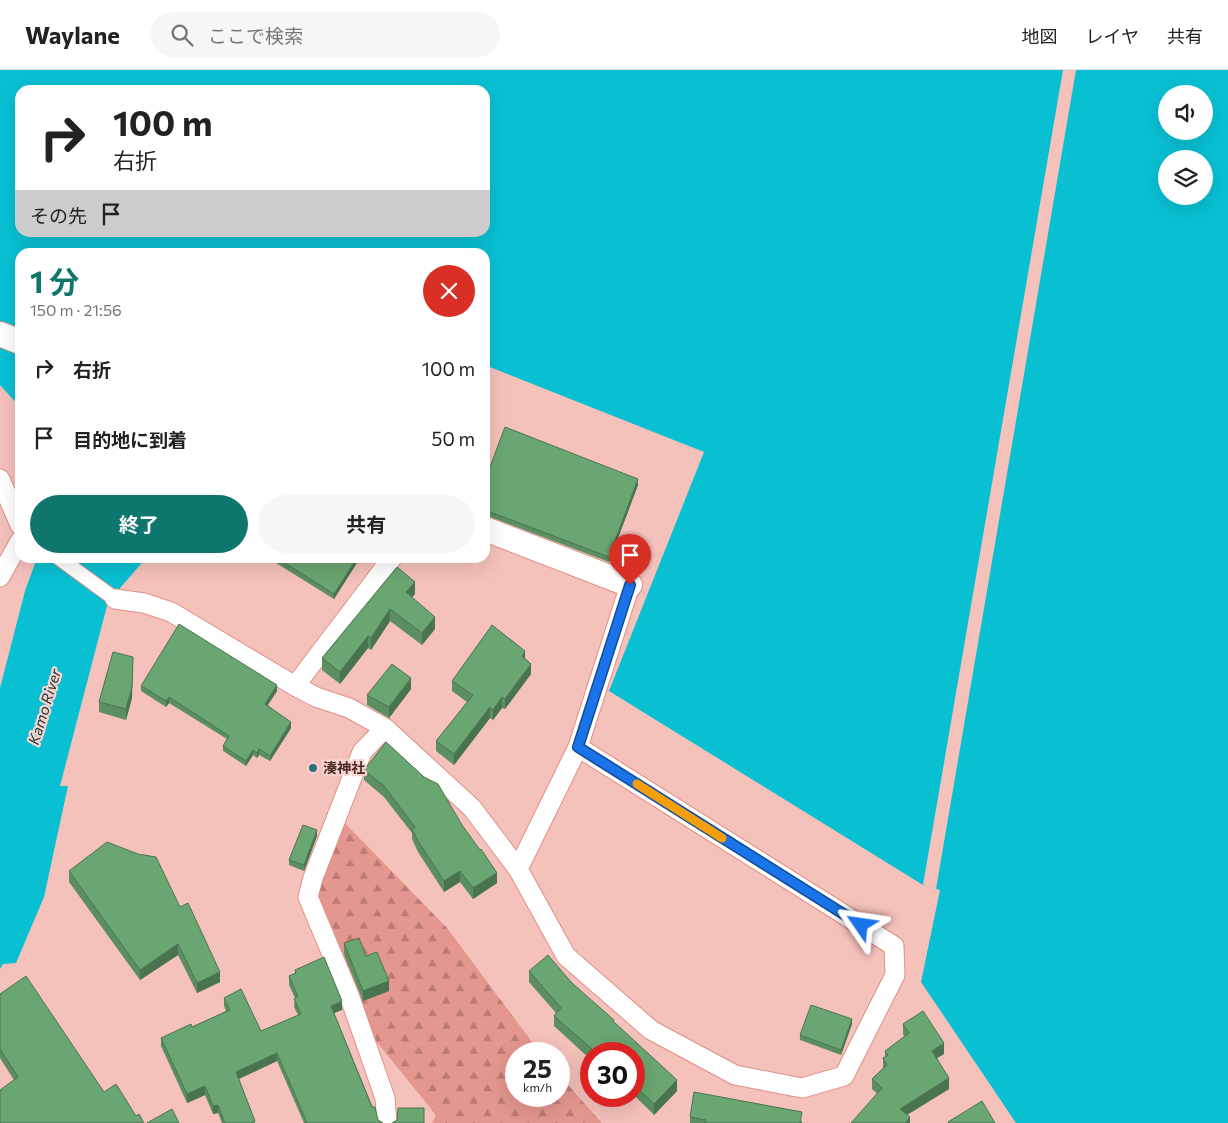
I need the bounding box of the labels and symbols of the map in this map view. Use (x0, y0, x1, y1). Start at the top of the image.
pin (609, 534, 651, 585)
water label: Kamo River (24, 666, 64, 747)
place label: 湊神社 (323, 759, 365, 776)
marker: 湊神社 (307, 762, 319, 774)
position arrow (834, 898, 886, 950)
speed limit sign: 30 (580, 1042, 645, 1107)

